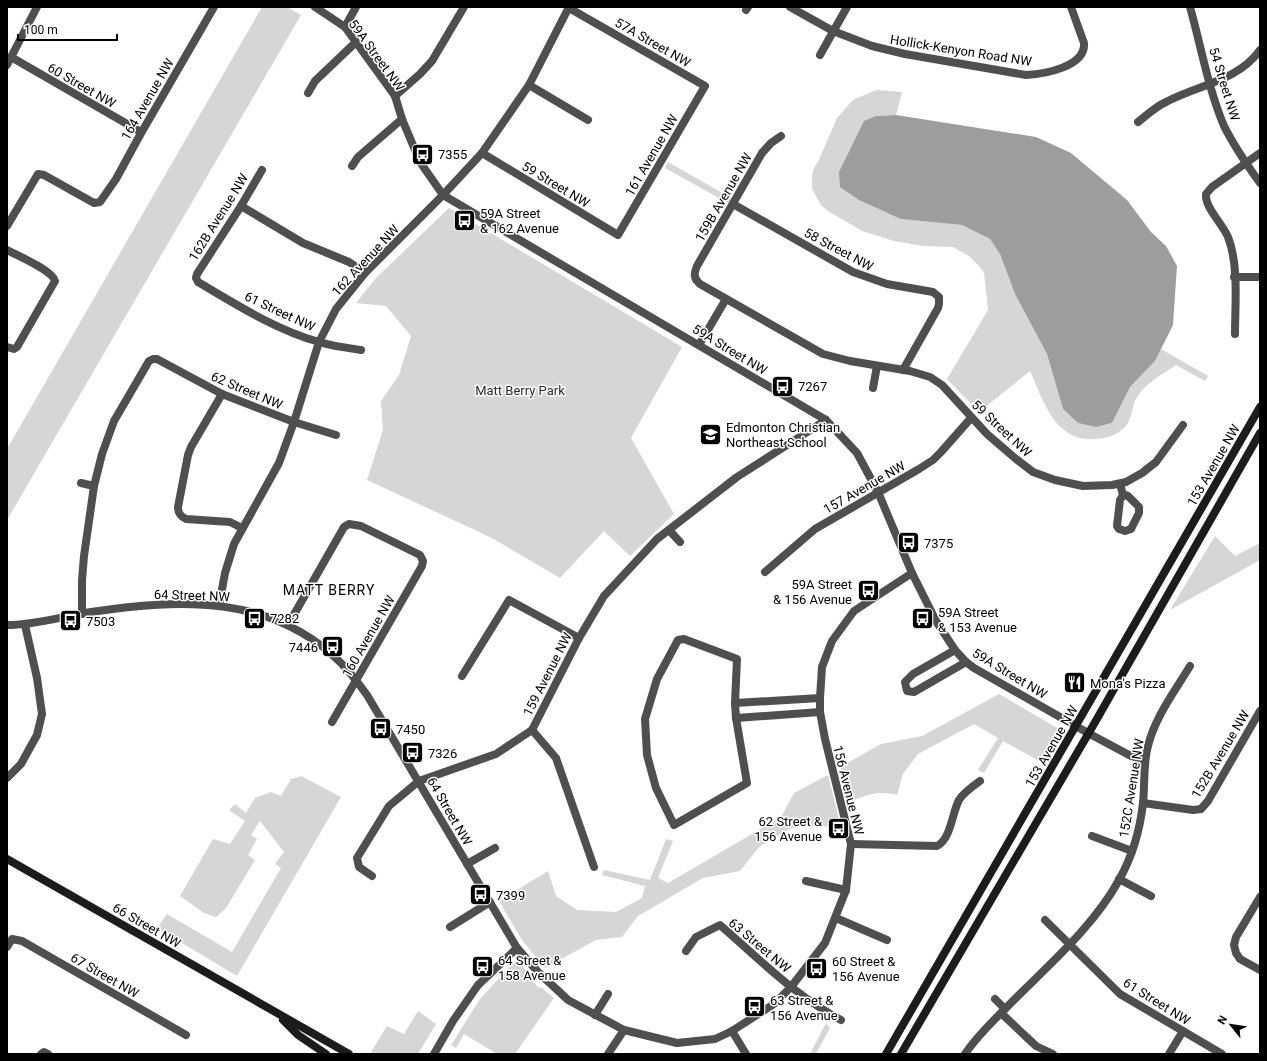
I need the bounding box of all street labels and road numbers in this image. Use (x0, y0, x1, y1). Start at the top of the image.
street label: 57A Street NW (612, 15, 694, 70)
street label: 59A Street NW (346, 17, 408, 94)
street label: Hollick-Kenyon Road NW (889, 32, 1033, 69)
street label: 54 Street NW (1206, 46, 1243, 123)
street label: 164 Avenue NW (118, 55, 177, 143)
street label: 60 Street NW (45, 60, 119, 111)
street label: 161 Avenue NW (622, 111, 681, 199)
street label: 159B Avenue NW (692, 150, 755, 244)
street label: 59 Street NW (519, 158, 593, 211)
street label: 162B Avenue NW (186, 171, 251, 264)
street label: 162 Avenue NW (329, 221, 402, 299)
street label: 58 Street NW (802, 225, 876, 274)
street label: 61 Street NW (242, 289, 318, 335)
street label: 59A Street NW (690, 321, 770, 378)
street label: 62 Street NW (209, 369, 285, 412)
street label: 59 Street NW (969, 397, 1035, 460)
street label: 153 Avenue NW (1184, 421, 1243, 509)
street label: 157 Avenue NW (821, 458, 908, 517)
street label: 64 Street NW (154, 587, 231, 604)
street label: 160 Avenue NW (339, 592, 398, 680)
street label: 159 Avenue NW (520, 630, 575, 718)
street label: 59A Street NW (970, 645, 1050, 702)
street label: 153 Avenue NW (1022, 702, 1081, 790)
street label: 152B Avenue NW (1188, 707, 1253, 801)
street label: 152C Avenue NW (1116, 737, 1147, 839)
street label: 156 Avenue NW (830, 744, 867, 837)
street label: 64 Street NW (424, 775, 475, 848)
street label: 66 Street NW (110, 900, 184, 951)
street label: 63 Street NW (726, 915, 794, 976)
street label: 67 Street NW (68, 950, 142, 1001)
street label: 61 Street NW (1120, 975, 1193, 1028)

